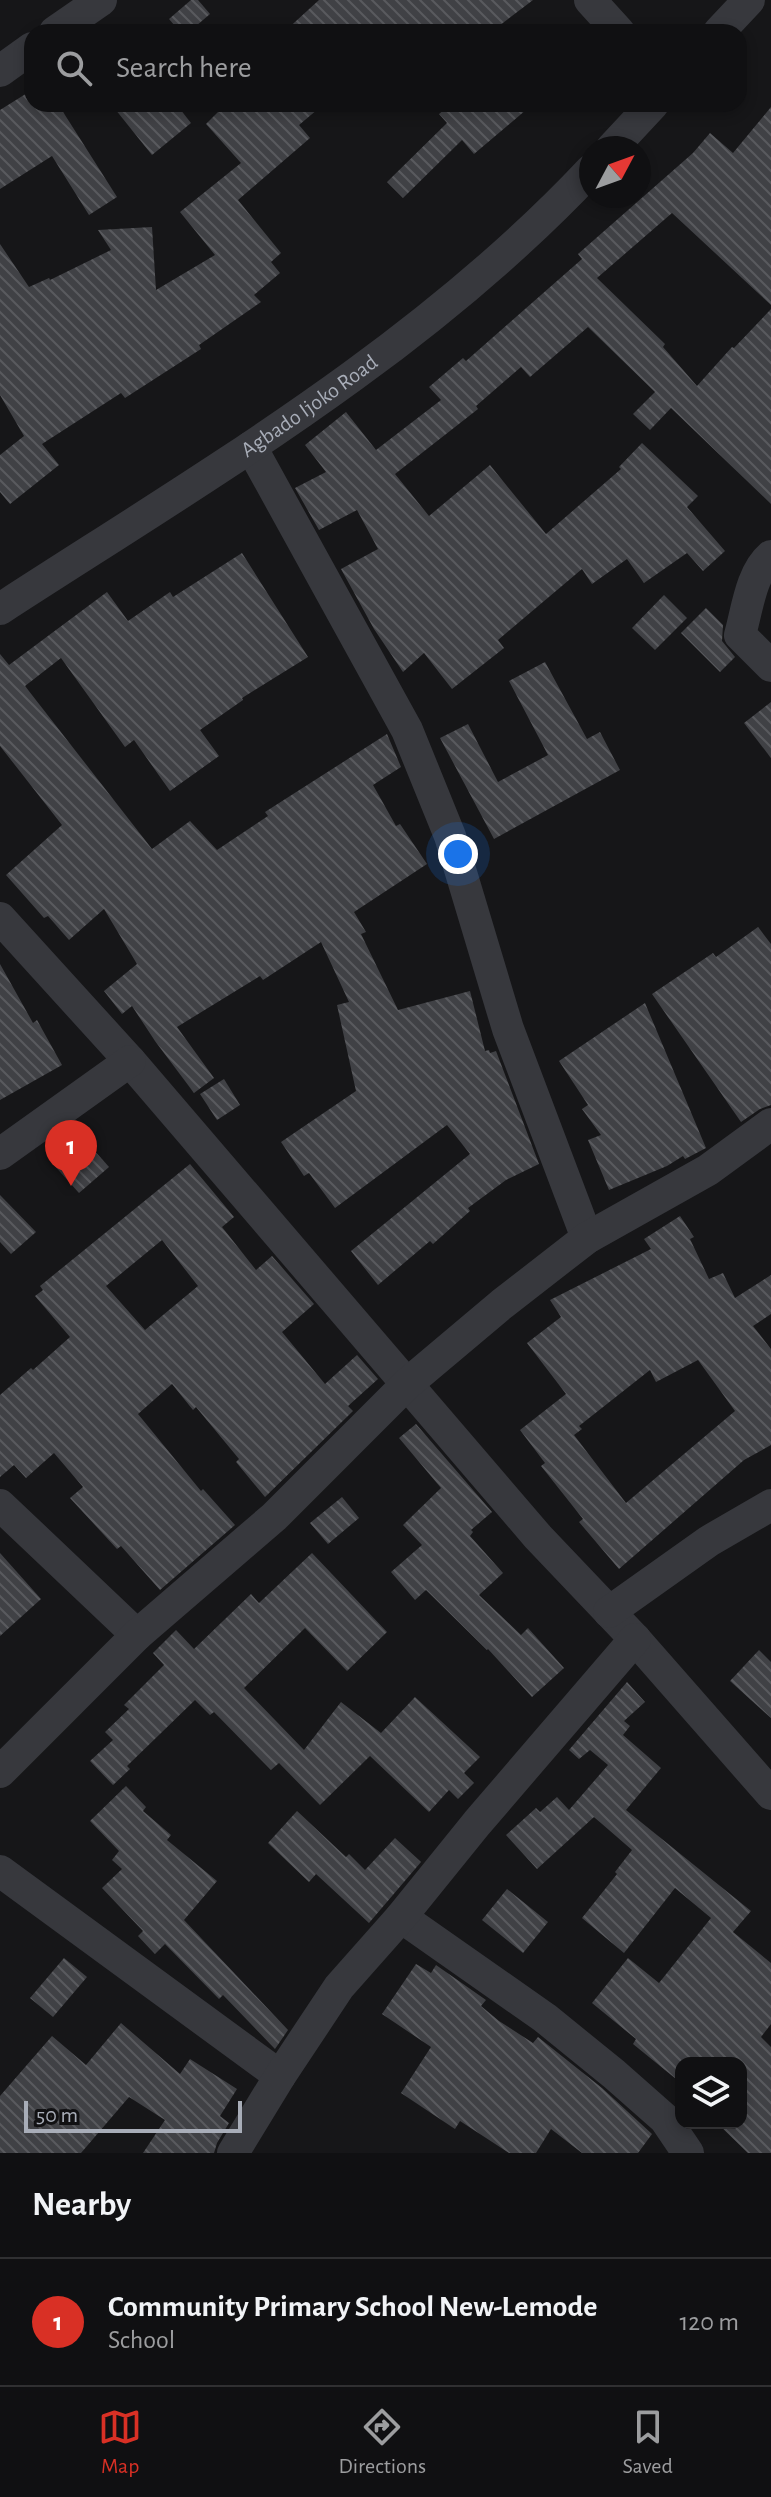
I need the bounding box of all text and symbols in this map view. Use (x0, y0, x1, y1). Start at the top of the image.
search box (24, 24, 747, 112)
icon: search (52, 46, 96, 90)
text: Search here (116, 53, 252, 83)
north arrow (579, 136, 651, 208)
street label: Agbado Ijoko Road (237, 351, 382, 461)
your location (438, 834, 478, 874)
pin: 1 (45, 1120, 97, 1186)
map controls (675, 2057, 747, 2129)
button: layers (675, 2057, 747, 2129)
scale bar (24, 2097, 242, 2133)
text: 50 m (36, 2104, 78, 2126)
text: Nearby (32, 2188, 131, 2222)
text: Community Primary School New-Lemode (108, 2292, 597, 2322)
text: 1 (53, 2309, 63, 2335)
text: 120 m (679, 2309, 739, 2335)
text: School (108, 2327, 175, 2353)
tab: Map (98, 2405, 142, 2479)
tab: Directions (338, 2405, 426, 2479)
tab: Saved (622, 2405, 673, 2479)

